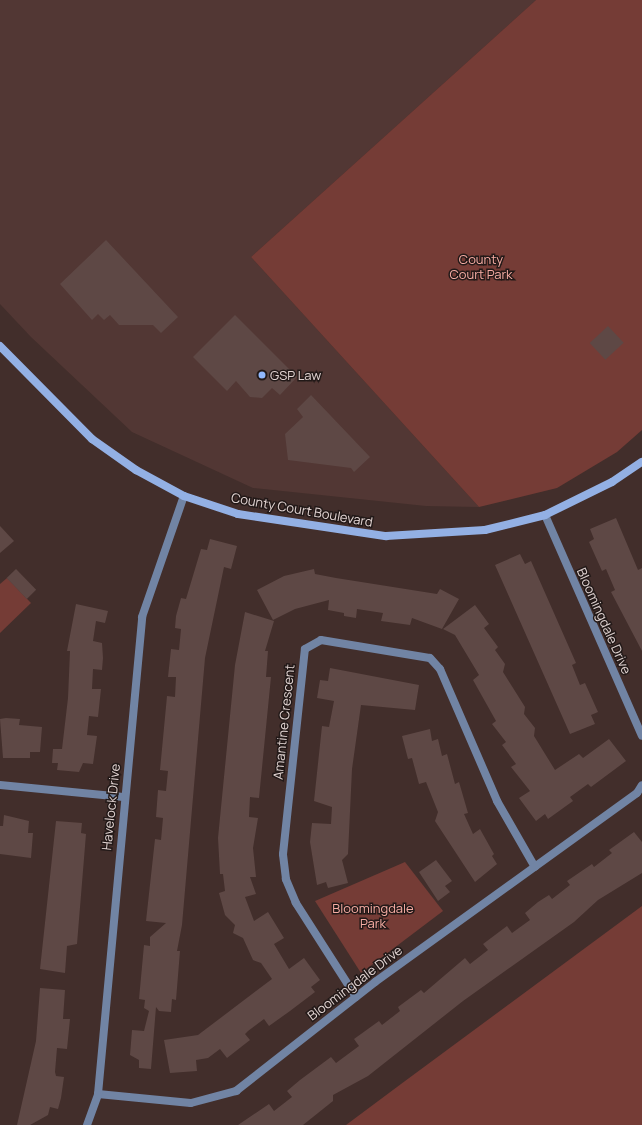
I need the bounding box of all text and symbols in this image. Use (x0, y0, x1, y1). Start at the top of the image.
park label: County Court Park (449, 252, 513, 283)
place label: GSP Law (270, 367, 321, 383)
marker: GSP Law (257, 370, 267, 380)
street label: County Court Boulevard (230, 490, 374, 530)
street label: Bloomingdale Drive (574, 566, 634, 676)
street label: Amantine Crescent (270, 664, 298, 780)
street label: Havelock Drive (99, 763, 123, 851)
park label: Bloomingdale Park (332, 901, 414, 932)
street label: Bloomingdale Drive (305, 942, 405, 1024)

